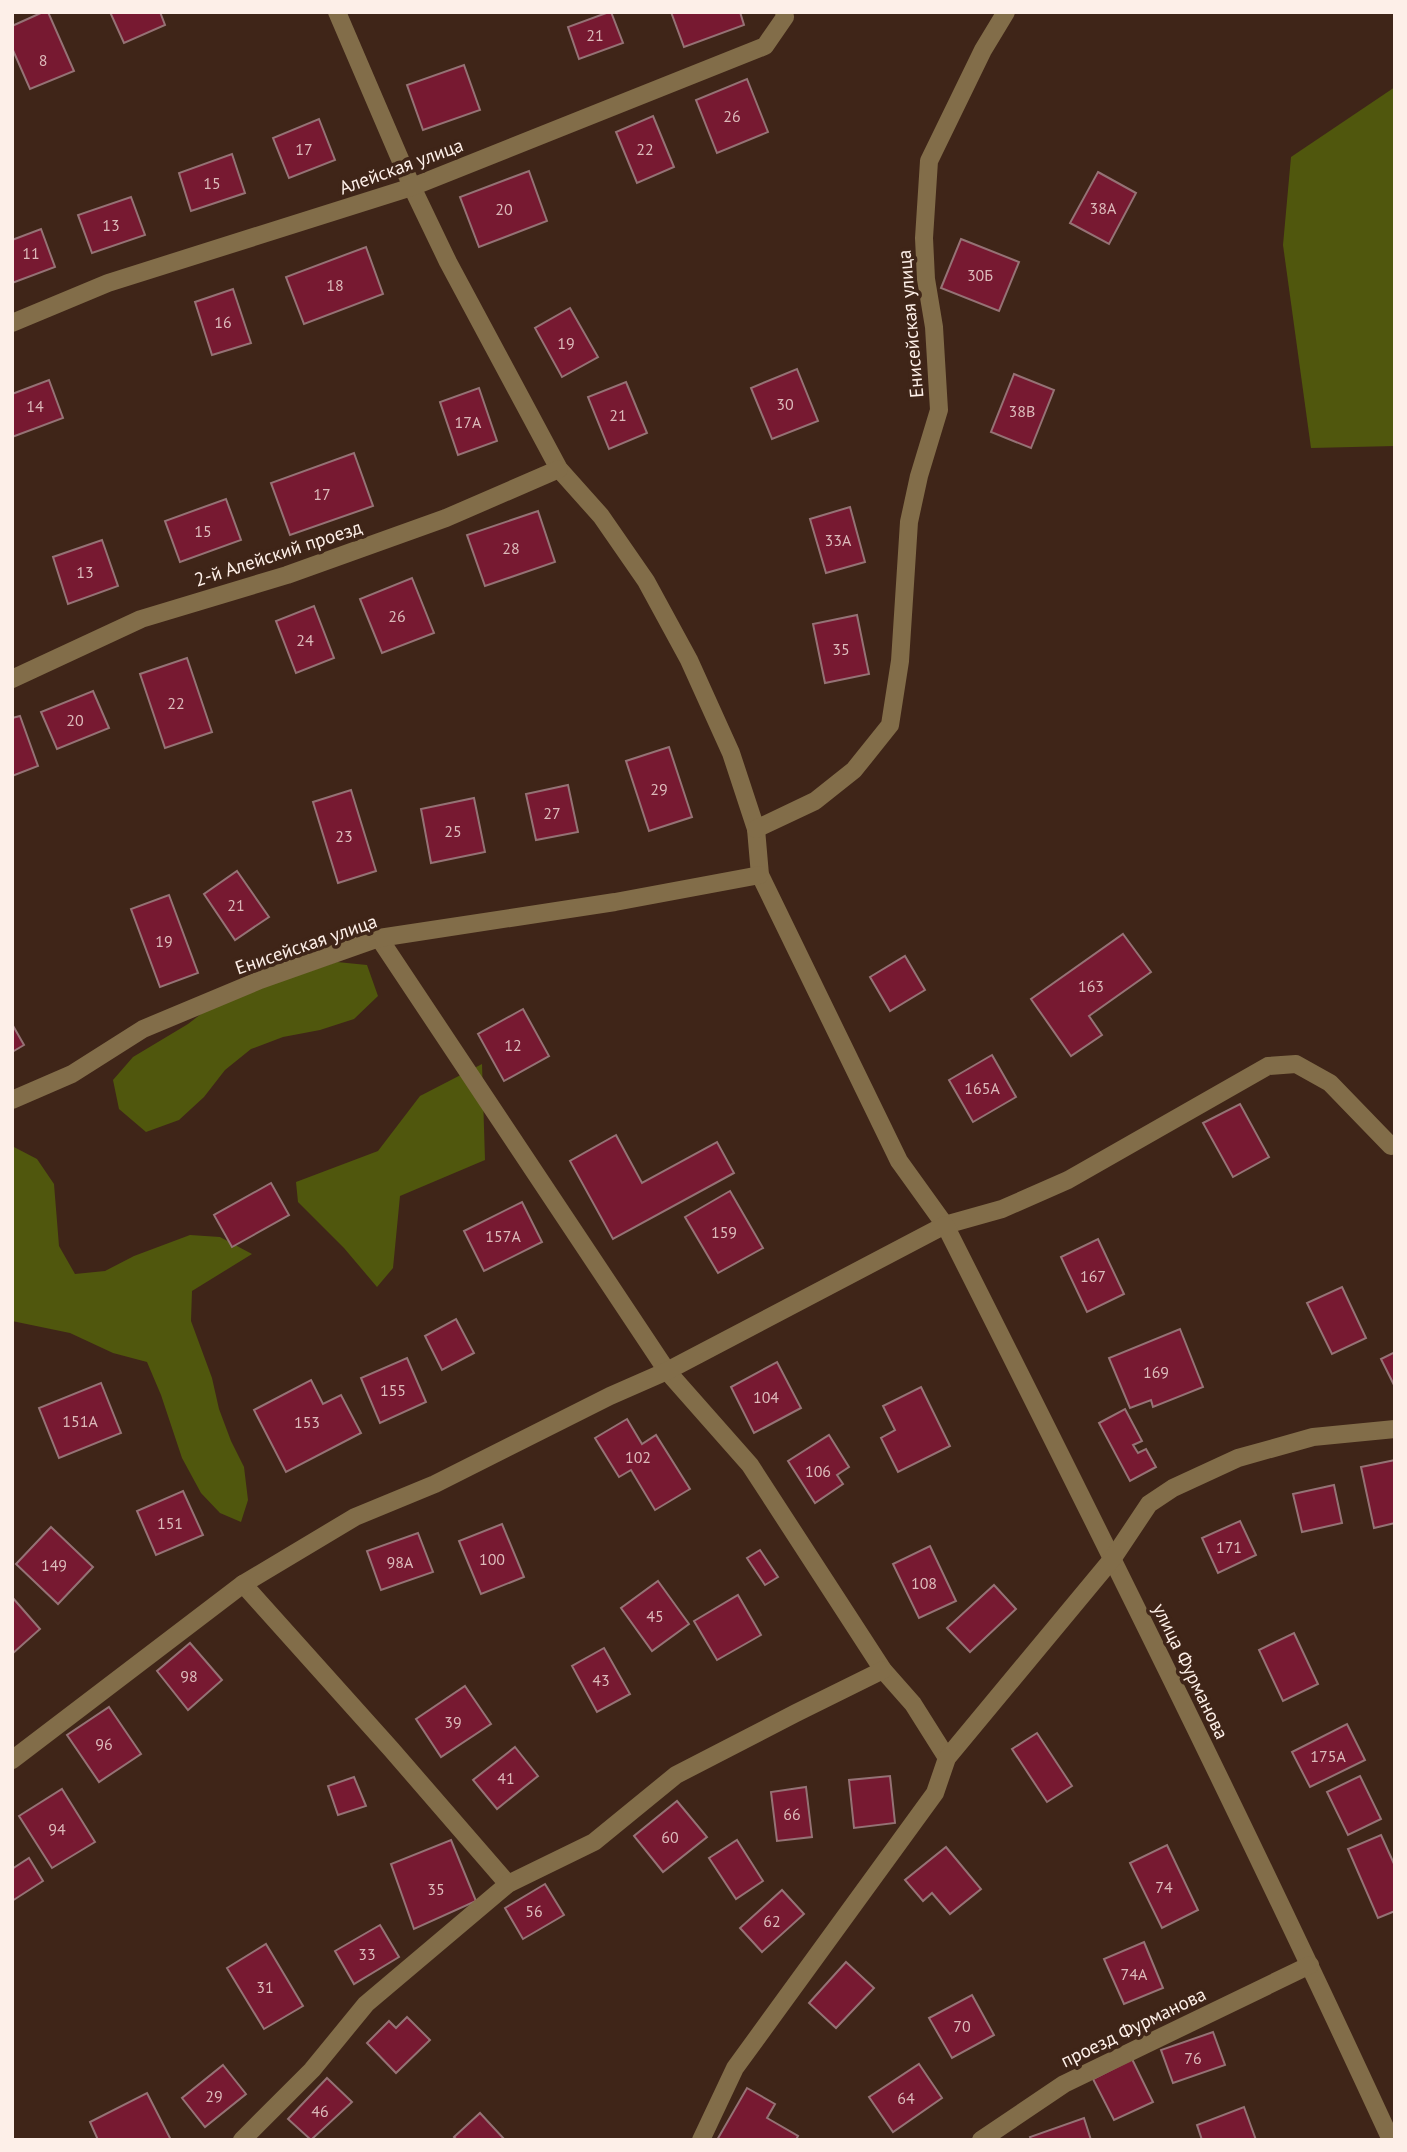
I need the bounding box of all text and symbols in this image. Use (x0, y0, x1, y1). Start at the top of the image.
house number: 21 (586, 25, 604, 45)
house number: 8 (39, 50, 47, 70)
house number: 26 (723, 106, 741, 126)
street label: Алейская улица (336, 132, 466, 200)
house number: 17 (295, 139, 313, 159)
house number: 22 (636, 139, 654, 159)
house number: 15 (203, 173, 221, 193)
house number: 38А (1090, 198, 1117, 218)
house number: 20 (495, 199, 513, 219)
house number: 13 (102, 215, 120, 235)
house number: 11 (22, 243, 40, 263)
street label: Енисейская улица (892, 249, 928, 399)
house number: 30Б (967, 265, 993, 285)
house number: 18 (326, 275, 344, 295)
house number: 16 (214, 312, 232, 332)
house number: 19 (557, 333, 575, 353)
house number: 30 (776, 394, 794, 414)
house number: 14 (26, 396, 44, 416)
house number: 38В (1009, 401, 1035, 421)
house number: 21 (609, 405, 627, 425)
house number: 17А (455, 412, 482, 432)
house number: 17 (313, 484, 331, 504)
street label: 2-й Алейский проезд (191, 515, 365, 591)
house number: 15 (194, 521, 212, 541)
house number: 33А (825, 530, 852, 550)
house number: 28 (502, 538, 520, 558)
house number: 13 (76, 562, 94, 582)
house number: 26 (388, 606, 406, 626)
house number: 24 (296, 630, 314, 650)
house number: 35 (832, 639, 850, 659)
house number: 22 (167, 693, 185, 713)
house number: 20 (66, 710, 84, 730)
house number: 29 (650, 779, 668, 799)
house number: 27 (543, 803, 561, 823)
house number: 25 (444, 821, 462, 841)
house number: 23 (335, 826, 353, 846)
house number: 21 (227, 895, 245, 915)
street label: Енисейская улица (232, 908, 380, 980)
house number: 19 (155, 931, 173, 951)
house number: 163 (1078, 976, 1104, 996)
house number: 12 (504, 1035, 522, 1055)
house number: 165А (964, 1078, 1000, 1098)
house number: 159 (711, 1222, 737, 1242)
house number: 157А (485, 1226, 521, 1246)
house number: 167 (1080, 1266, 1106, 1286)
house number: 169 (1143, 1362, 1169, 1382)
house number: 155 (380, 1380, 406, 1400)
house number: 104 (753, 1387, 779, 1407)
house number: 151А (62, 1411, 98, 1431)
house number: 153 (294, 1412, 320, 1432)
house number: 102 (625, 1447, 651, 1467)
house number: 106 (805, 1461, 831, 1481)
house number: 151 (157, 1513, 183, 1533)
house number: 171 (1216, 1537, 1242, 1557)
house number: 100 (479, 1549, 505, 1569)
house number: 98А (387, 1552, 414, 1572)
house number: 149 (41, 1555, 67, 1575)
house number: 108 (911, 1573, 937, 1593)
street label: улица Фурманова (1148, 1599, 1234, 1743)
house number: 45 (646, 1606, 664, 1626)
house number: 98 (180, 1666, 198, 1686)
house number: 43 (592, 1670, 610, 1690)
house number: 39 (444, 1712, 462, 1732)
house number: 96 (95, 1734, 113, 1754)
house number: 175А (1310, 1746, 1346, 1766)
house number: 41 (497, 1768, 515, 1788)
house number: 66 (783, 1804, 801, 1824)
house number: 94 (48, 1819, 66, 1839)
house number: 60 (661, 1827, 679, 1847)
house number: 74 (1155, 1877, 1173, 1897)
house number: 35 (427, 1879, 445, 1899)
house number: 56 (525, 1901, 543, 1921)
house number: 62 (763, 1911, 781, 1931)
house number: 33 (358, 1944, 376, 1964)
house number: 74А (1121, 1964, 1148, 1984)
house number: 31 (256, 1977, 274, 1997)
street label: проезд Фурманова (1056, 1981, 1210, 2073)
house number: 70 (953, 2016, 971, 2036)
house number: 76 (1184, 2048, 1202, 2068)
house number: 29 (205, 2086, 223, 2106)
house number: 64 (897, 2088, 915, 2108)
house number: 46 (311, 2101, 329, 2121)

